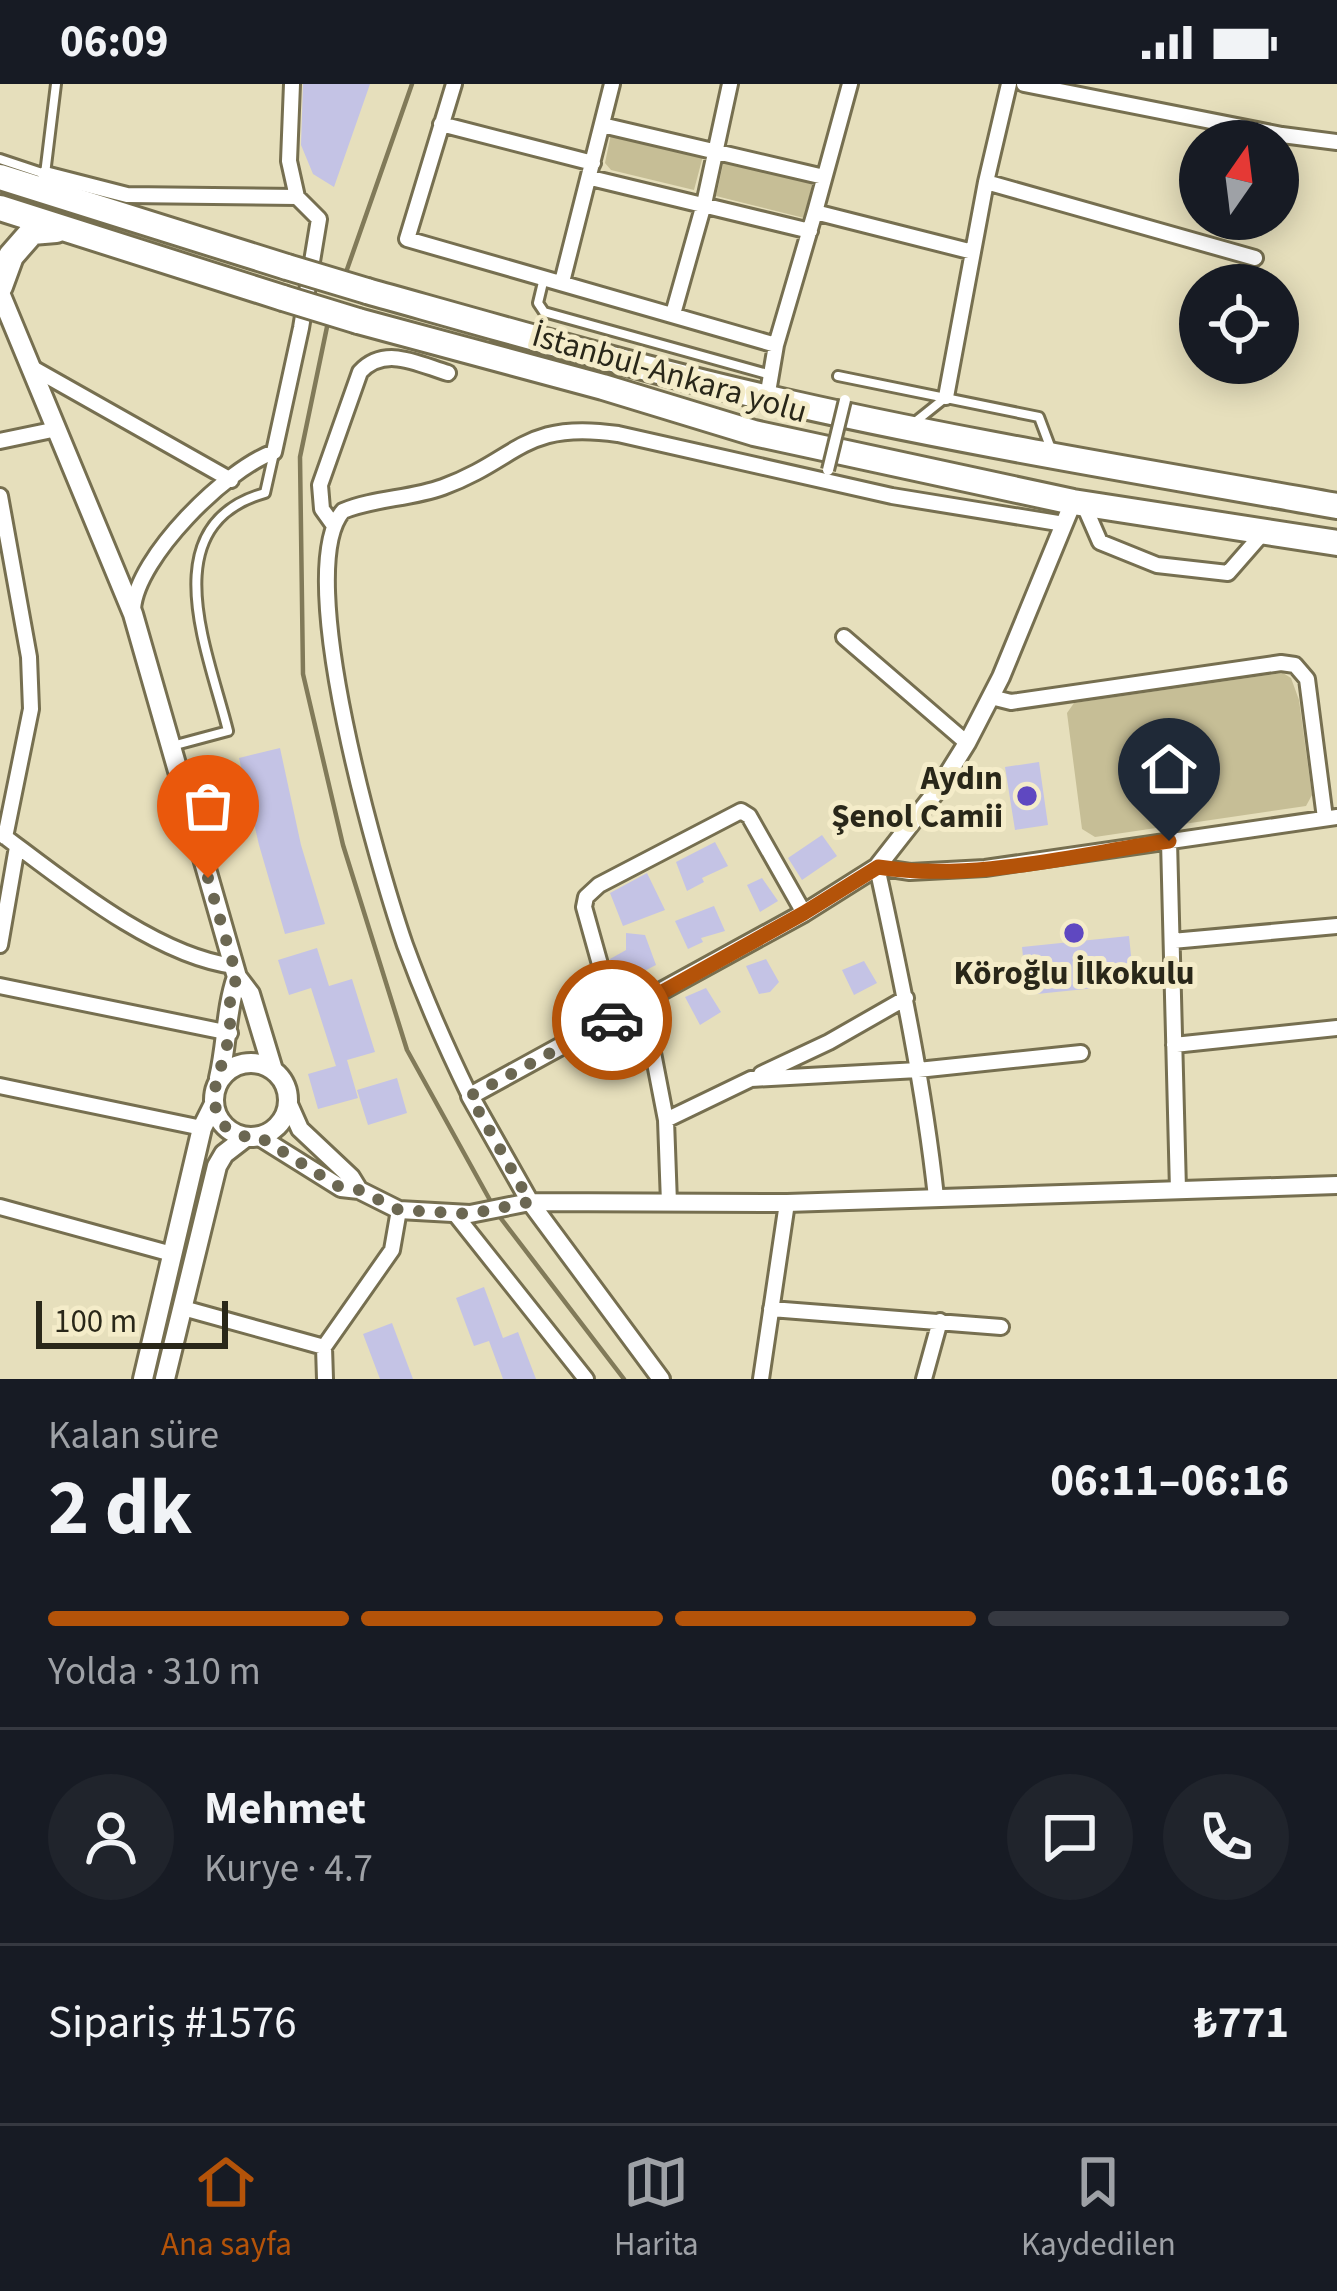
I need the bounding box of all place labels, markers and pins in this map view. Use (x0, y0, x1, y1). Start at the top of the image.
pin (1118, 718, 1220, 841)
pin (157, 755, 259, 878)
place label: Aydın Şenol Camii (831, 755, 1003, 840)
marker: Aydın Şenol Camii (1014, 783, 1040, 809)
marker: Köroğlu İlkokulu (1061, 920, 1087, 946)
place label: Köroğlu İlkokulu (954, 950, 1194, 997)

